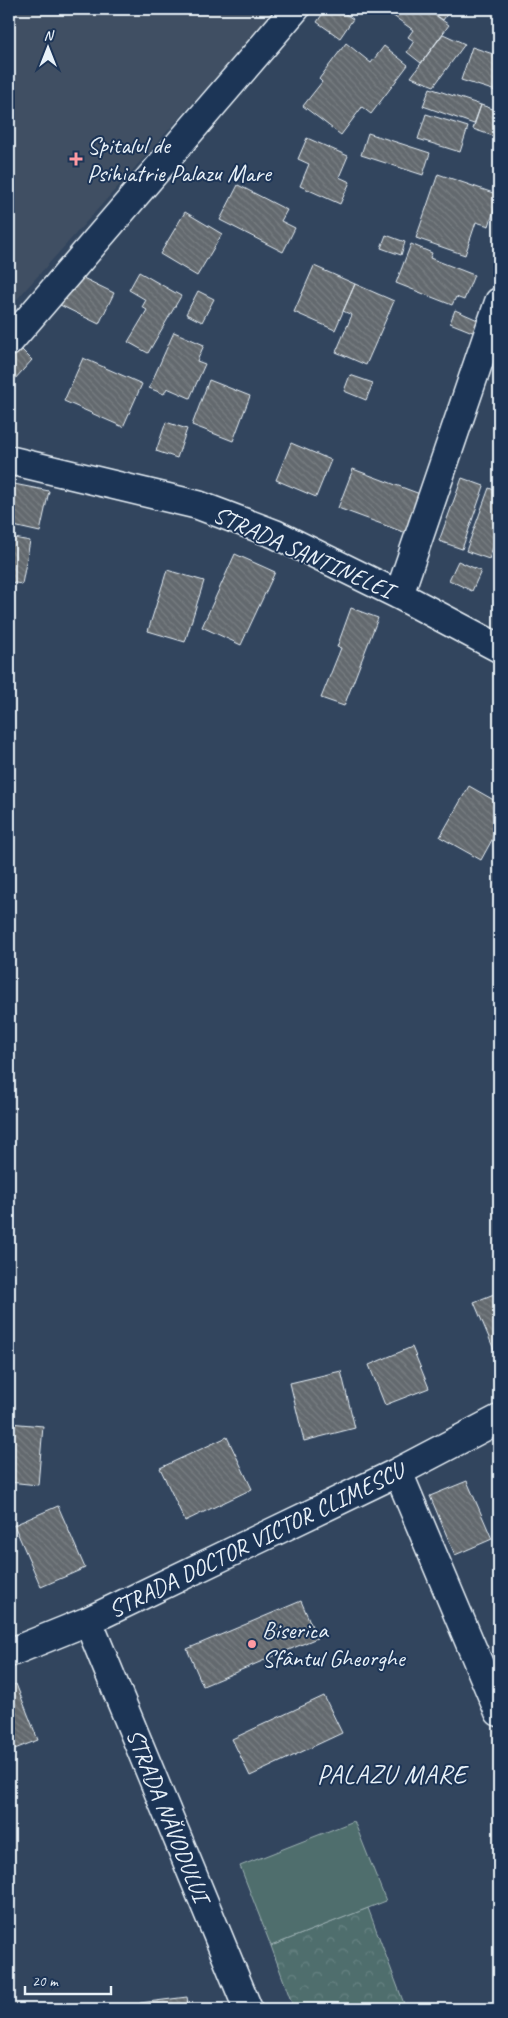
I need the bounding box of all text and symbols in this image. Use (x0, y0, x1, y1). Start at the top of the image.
north arrow (22, 22, 72, 72)
text: N (44, 27, 55, 44)
place label: Spitalul de Psihiatrie Palazu Mare (87, 130, 273, 188)
marker: Spitalul de Psihiatrie Palazu Mare (69, 152, 83, 166)
street label: STRADA SANTINELEI (209, 499, 402, 607)
street label: STRADA DOCTOR VICTOR CLIMESCU (104, 1454, 412, 1625)
place label: Biserica Sfântul Gheorghe (262, 1615, 407, 1673)
marker: Biserica Sfântul Gheorghe (246, 1638, 258, 1650)
street label: STRADA NĂVODULUI (120, 1724, 218, 1911)
district label: PALAZU MARE (317, 1758, 469, 1791)
scale bar (25, 1963, 111, 1995)
text: 20 m (32, 1972, 59, 1991)

